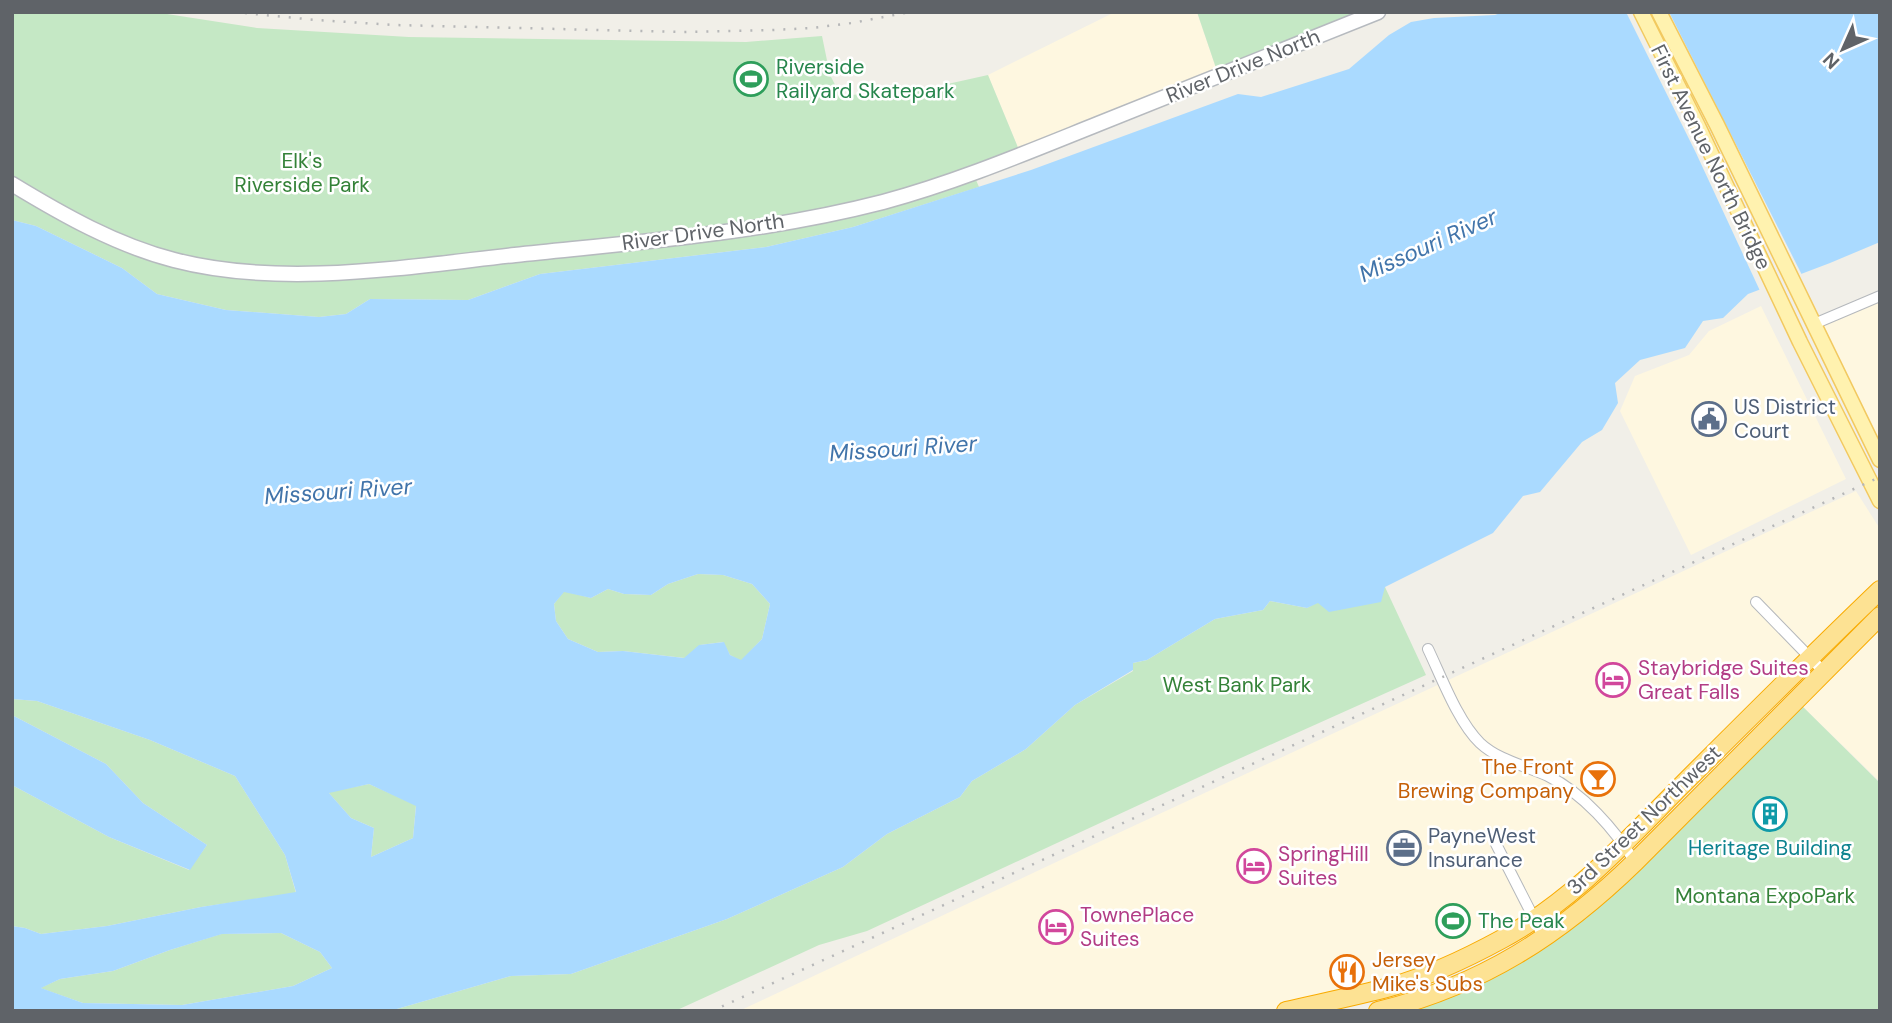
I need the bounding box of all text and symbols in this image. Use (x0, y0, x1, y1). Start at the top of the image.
north arrow (1808, 14, 1878, 84)
street label: River Drive North (1162, 22, 1324, 110)
street label: First Avenue North Bridge (1644, 40, 1778, 274)
text: N (1818, 47, 1845, 74)
place label: Riverside Railyard Skatepark (776, 53, 955, 105)
sports icon: Riverside Railyard Skatepark (732, 60, 770, 98)
park label: Elk's Riverside Park (234, 147, 370, 199)
water label: Missouri River (1354, 201, 1503, 289)
street label: River Drive North (620, 207, 786, 257)
place label: US District Court (1734, 393, 1836, 445)
public building icon: US District Court (1690, 400, 1728, 438)
water label: Missouri River (828, 428, 979, 468)
water label: Missouri River (263, 471, 414, 511)
place label: Staybridge Suites Great Falls (1638, 654, 1809, 706)
hotel icon: Staybridge Suites Great Falls (1594, 661, 1632, 699)
park label: West Bank Park (1163, 671, 1312, 699)
street label: 3rd Street Northwest (1561, 739, 1727, 901)
place label: The Front Brewing Company (1398, 753, 1574, 805)
bar icon: The Front Brewing Company (1579, 760, 1617, 798)
building icon: Heritage Building (1751, 795, 1789, 833)
place label: PayneWest Insurance (1428, 822, 1536, 874)
office icon: PayneWest Insurance (1385, 829, 1423, 867)
place label: Heritage Building (1688, 834, 1852, 862)
place label: SpringHill Suites (1278, 840, 1369, 892)
hotel icon: SpringHill Suites (1235, 847, 1273, 885)
park label: Montana ExpoPark (1675, 882, 1856, 910)
place label: TownePlace Suites (1080, 901, 1194, 953)
sports icon: The Peak (1434, 902, 1472, 940)
place label: The Peak (1478, 907, 1565, 935)
hotel icon: TownePlace Suites (1037, 908, 1075, 946)
place label: Jersey Mike's Subs (1372, 946, 1483, 998)
restaurant icon: Jersey Mike's Subs (1328, 953, 1366, 991)

